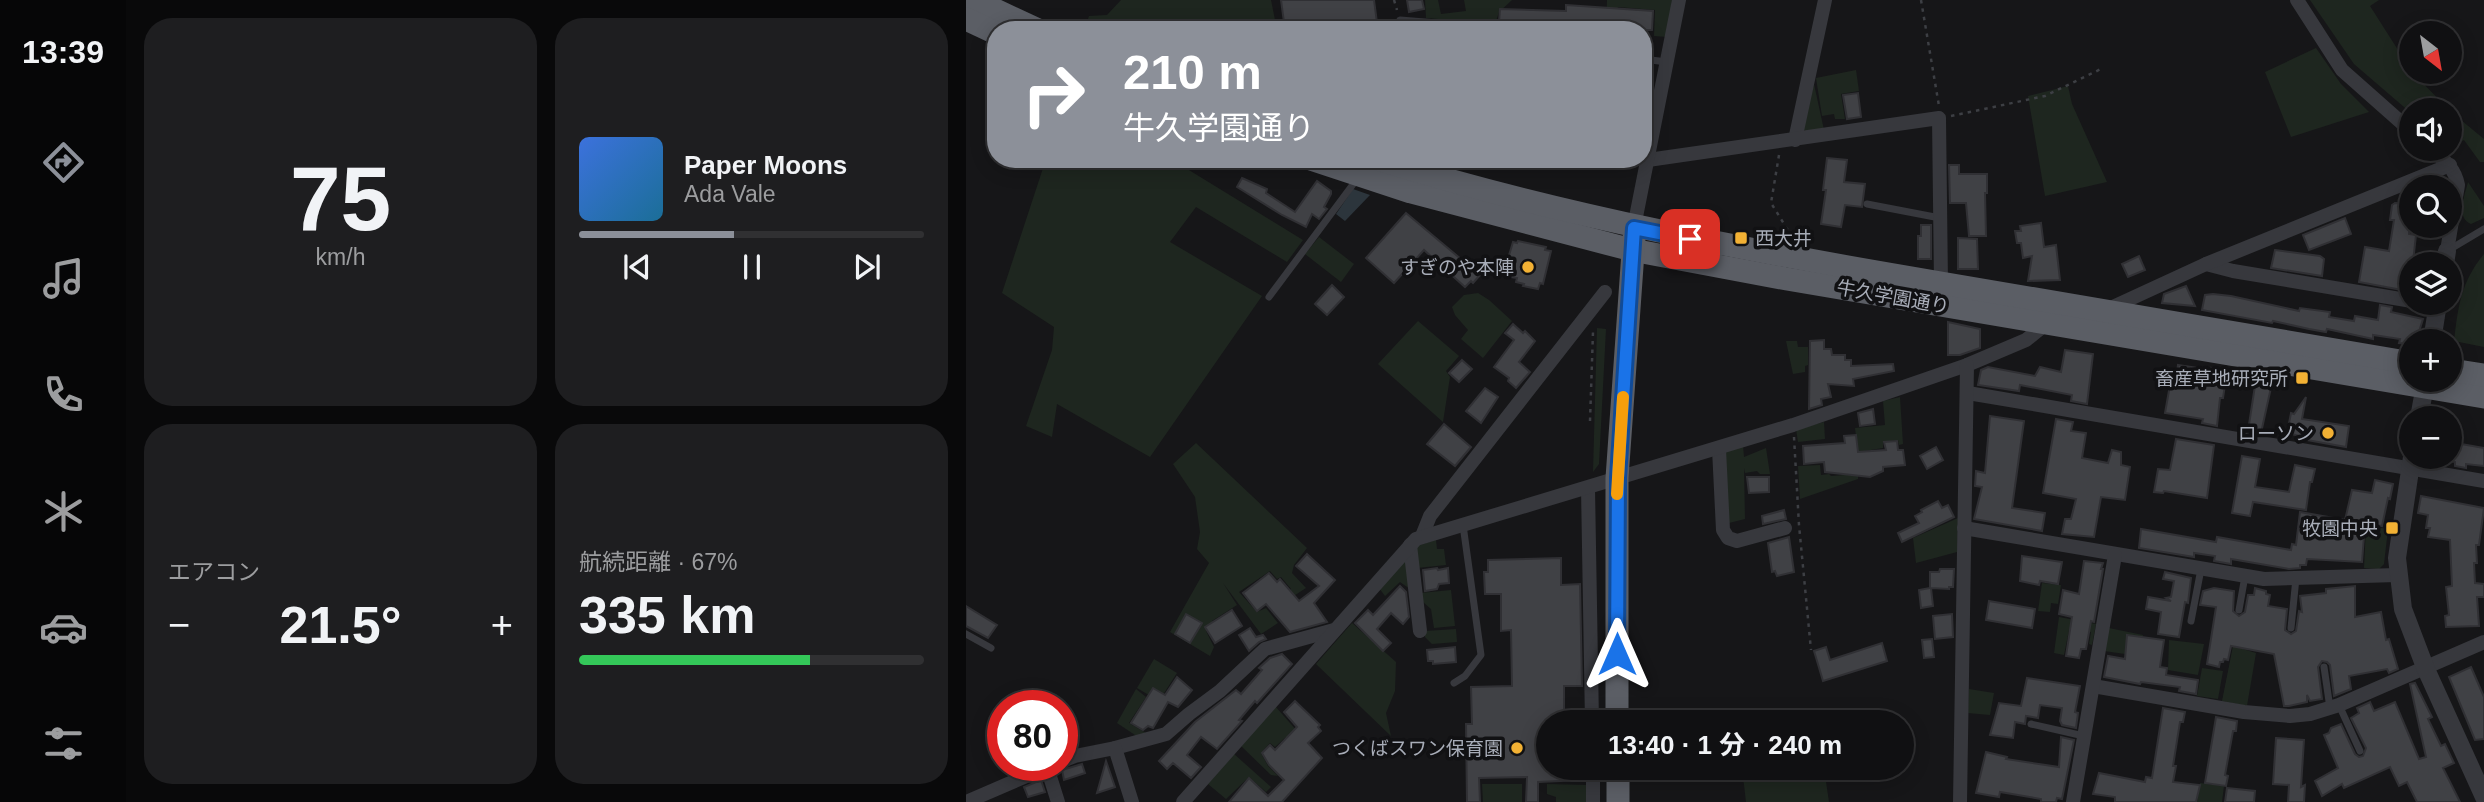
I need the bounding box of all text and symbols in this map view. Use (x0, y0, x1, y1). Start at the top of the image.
north arrow (2399, 21, 2462, 84)
map controls (2399, 21, 2462, 469)
text: 13:39 (22, 34, 104, 70)
text: 210 m (1123, 45, 1262, 99)
icon: right (1008, 49, 1099, 140)
button: sound (2399, 98, 2462, 161)
text: 牛久学園通り (1123, 110, 1315, 146)
icon: directions (39, 138, 88, 187)
text: 75 (290, 148, 391, 249)
text: Paper Moons (684, 150, 847, 180)
button: search (2399, 175, 2462, 238)
text: Ada Vale (684, 181, 776, 207)
pin (1660, 209, 1720, 269)
icon: arrive (1671, 220, 1709, 258)
place label: 西大井 (1755, 228, 1812, 249)
marker: 西大井 (1733, 230, 1749, 246)
text: km/h (316, 244, 365, 270)
icon: previous (618, 248, 656, 286)
icon: pause (733, 248, 771, 286)
icon: next (848, 248, 886, 286)
button: layers (2399, 252, 2462, 315)
icon: music (39, 254, 88, 303)
place label: すぎのや本陣 (1400, 257, 1514, 278)
marker: すぎのや本陣 (1520, 259, 1536, 275)
street label: 牛久学園通り (1835, 277, 1951, 317)
button: + (2399, 329, 2462, 392)
place label: 畜産草地研究所 (2155, 368, 2288, 389)
icon: phone (39, 370, 88, 419)
marker: 畜産草地研究所 (2294, 370, 2310, 386)
button: − (2399, 406, 2462, 469)
place label: ローソン (2238, 423, 2314, 444)
marker: ローソン (2320, 425, 2336, 441)
icon: climate (39, 487, 88, 536)
place label: 牧園中央 (2302, 518, 2378, 539)
marker: 牧園中央 (2384, 520, 2400, 536)
text: 航続距離 · 67% (579, 549, 737, 575)
text: エアコン (168, 559, 260, 585)
text: 335 km (579, 586, 755, 644)
text: 21.5° (279, 596, 402, 654)
icon: car (39, 603, 88, 652)
text: − (168, 604, 190, 646)
text: + (491, 604, 513, 646)
position arrow (1580, 617, 1654, 691)
speed limit sign: 80 (987, 690, 1078, 781)
icon: filters (39, 719, 88, 768)
text: 13:40 · 1 分 · 240 m (1608, 730, 1842, 760)
place label: つくばスワン保育園 (1332, 738, 1503, 759)
marker: つくばスワン保育園 (1509, 740, 1525, 756)

